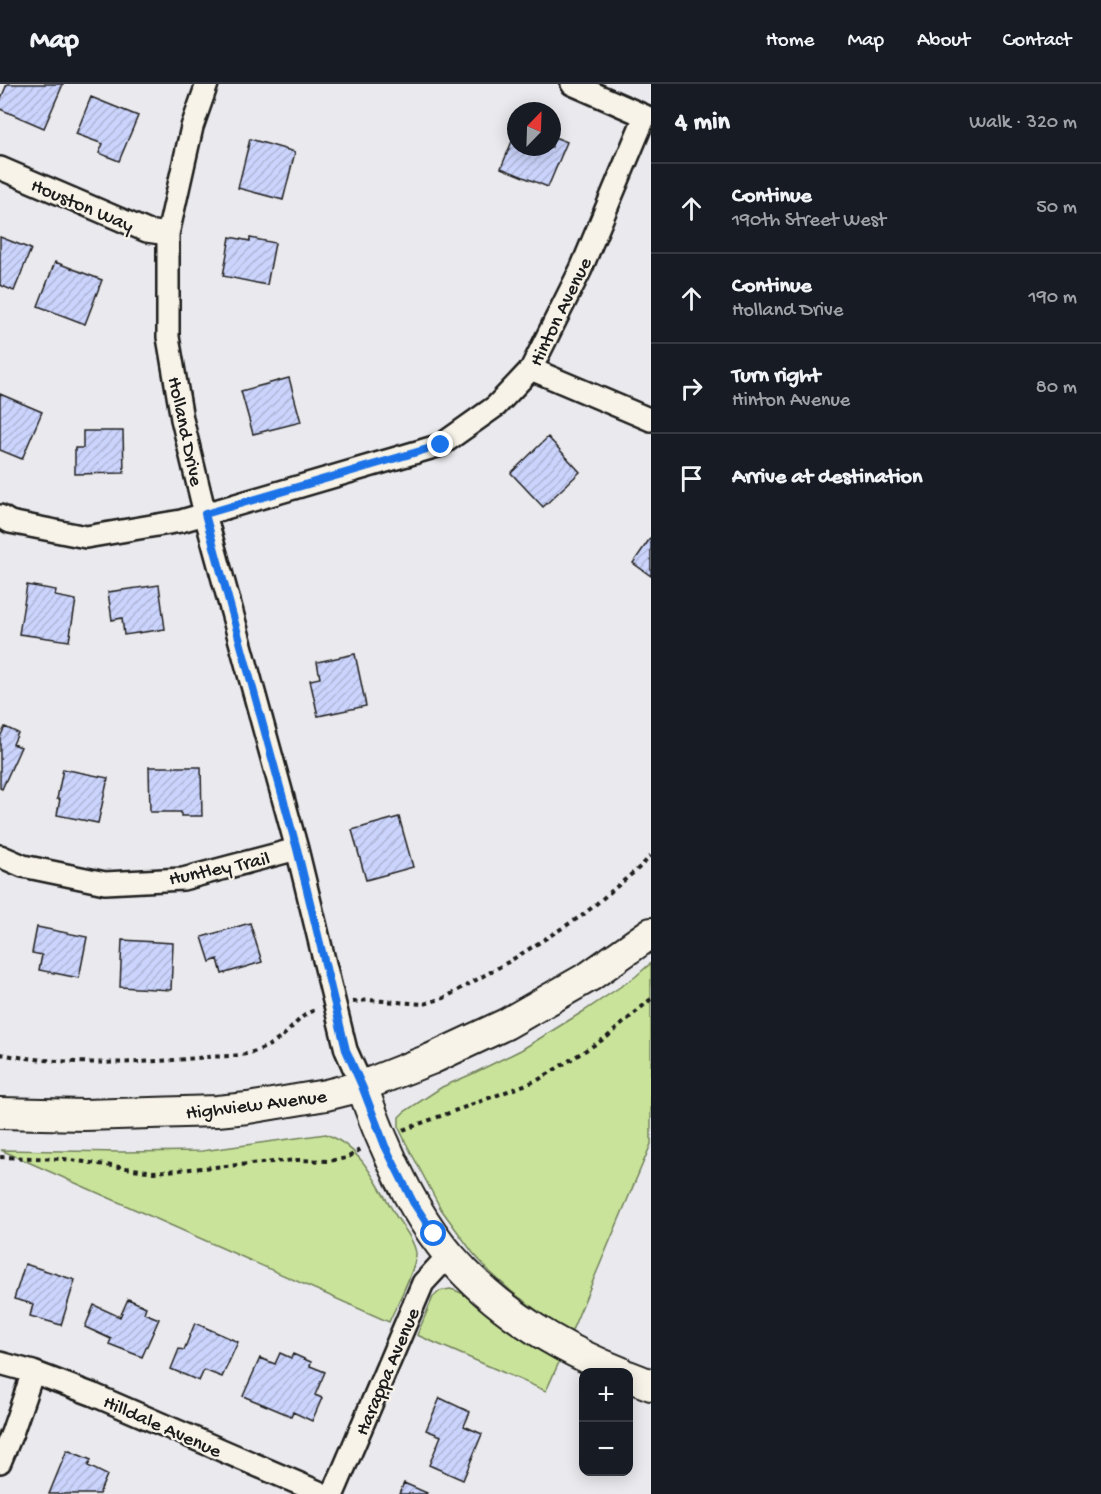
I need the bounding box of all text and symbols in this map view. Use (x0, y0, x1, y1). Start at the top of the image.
text: Map (30, 25, 79, 58)
text: Home (766, 29, 814, 54)
text: Map (847, 29, 884, 54)
text: About (917, 29, 970, 54)
text: Contact (1003, 29, 1071, 54)
north arrow (507, 102, 561, 156)
text: 4 min (675, 108, 730, 139)
text: Walk · 320 m (969, 112, 1077, 135)
street label: Houston Way (27, 175, 137, 239)
text: Continue (732, 184, 812, 210)
icon: ahead (675, 192, 708, 225)
text: 50 m (1036, 197, 1077, 220)
text: 190th Street West (732, 210, 886, 233)
street label: Hinton Avenue (526, 254, 599, 371)
text: Continue (732, 274, 812, 300)
icon: ahead (675, 282, 708, 315)
text: 190 m (1029, 287, 1077, 310)
text: Holland Drive (732, 300, 843, 323)
text: Turn right (732, 364, 820, 390)
icon: right (675, 372, 708, 405)
street label: Holland Drive (161, 375, 207, 489)
text: 80 m (1036, 377, 1077, 400)
text: Hinton Avenue (732, 390, 850, 413)
route end (427, 431, 453, 457)
icon: arrive (675, 462, 708, 495)
text: Arrive at destination (732, 465, 922, 491)
street label: Huntley Trail (167, 849, 272, 892)
street label: Highview Avenue (185, 1086, 329, 1127)
route start (420, 1220, 446, 1246)
street label: Harappa Avenue (352, 1304, 427, 1440)
map controls (579, 1368, 633, 1476)
button: + (579, 1368, 633, 1422)
street label: Hilldale Avenue (99, 1392, 225, 1465)
button: − (579, 1422, 633, 1476)

